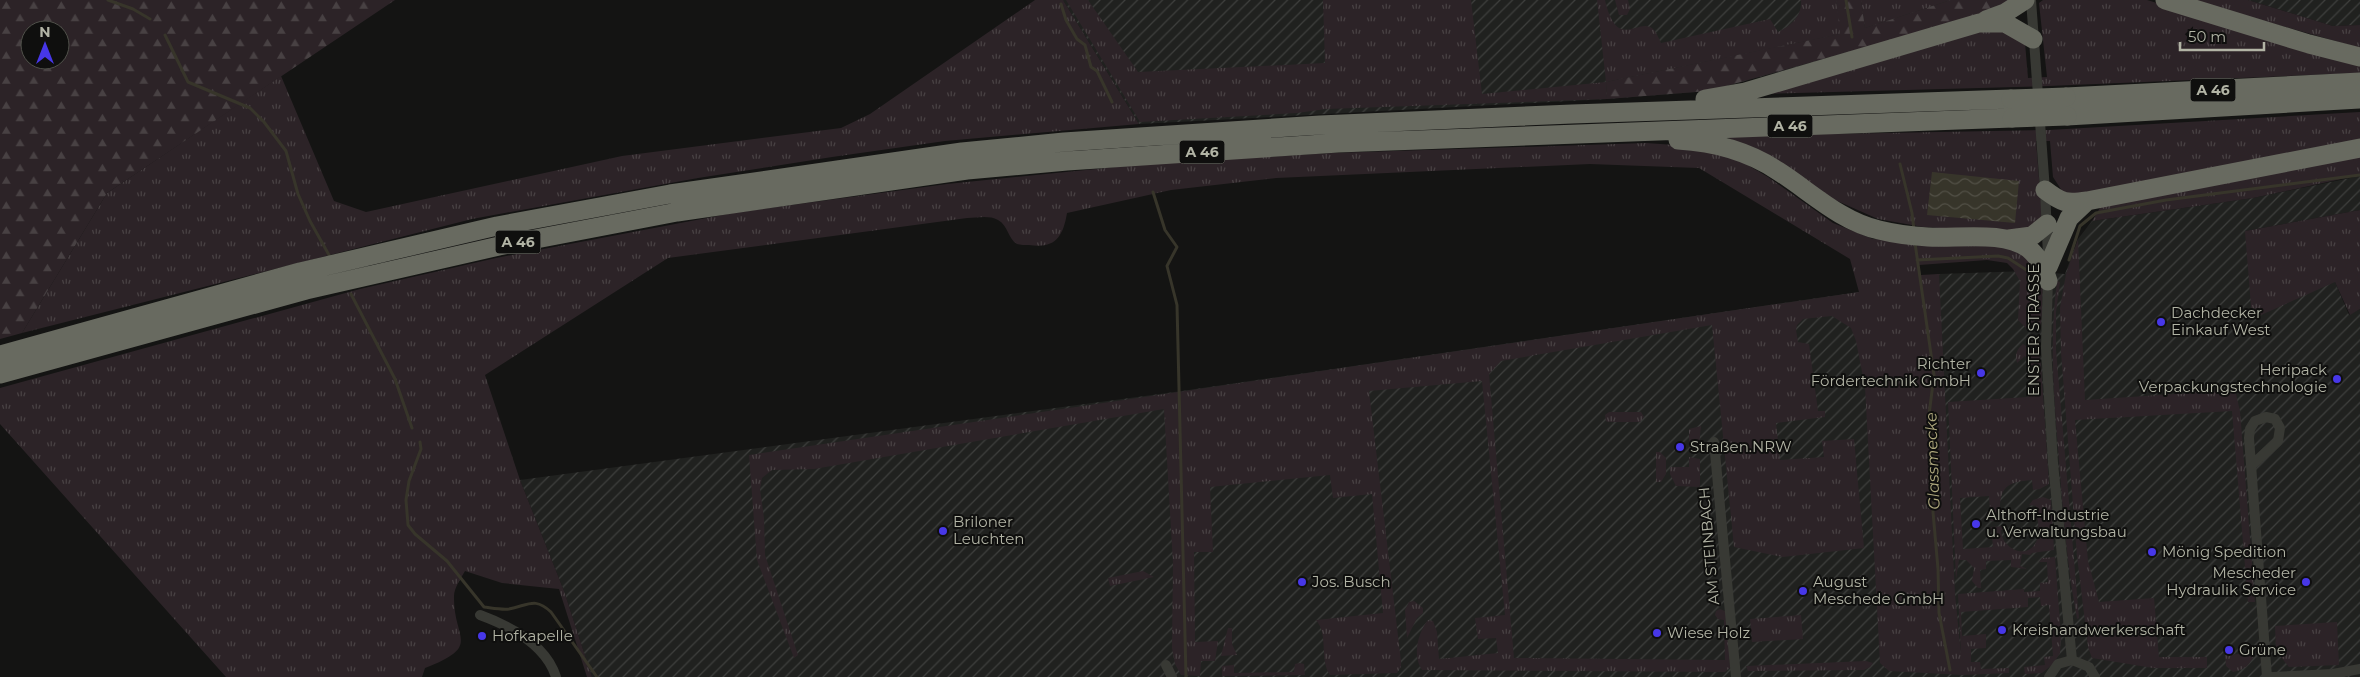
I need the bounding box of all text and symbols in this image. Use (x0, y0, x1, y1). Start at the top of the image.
north arrow (20, 20, 70, 70)
scale bar (2180, 20, 2264, 52)
text: N (39, 23, 51, 41)
text: 50 m (2188, 27, 2226, 46)
road number: A 46 (2190, 78, 2236, 102)
road number: A 46 (1768, 114, 1812, 138)
road number: A 46 (1180, 140, 1224, 163)
road number: A 46 (496, 230, 540, 253)
street label: ENSTER STRASSE (2024, 264, 2043, 396)
place label: Dachdecker Einkauf West (2171, 303, 2270, 339)
marker: Dachdecker Einkauf West (2155, 316, 2167, 328)
place label: Richter Fördertechnik GmbH (1811, 354, 1971, 390)
place label: Heripack Verpackungstechnologie (2139, 360, 2327, 396)
marker: Richter Fördertechnik GmbH (1975, 367, 1987, 379)
marker: Heripack Verpackungstechnologie (2331, 373, 2343, 385)
water label: Glassmecke (1921, 412, 1944, 510)
place label: Straßen.NRW (1690, 437, 1792, 456)
marker: Straßen.NRW (1674, 441, 1686, 453)
street label: AM STEINBACH (1694, 486, 1723, 606)
place label: Althoff-Industrie u. Verwaltungsbau (1986, 505, 2127, 541)
place label: Briloner Leuchten (953, 512, 1024, 548)
marker: Althoff-Industrie u. Verwaltungsbau (1970, 518, 1982, 530)
marker: Briloner Leuchten (937, 525, 949, 537)
place label: Mönig Spedition (2162, 542, 2286, 561)
marker: Mönig Spedition (2146, 546, 2158, 558)
place label: Mescheder Hydraulik Service (2166, 563, 2296, 599)
place label: Jos. Busch (1311, 572, 1391, 591)
place label: August Meschede GmbH (1813, 572, 1944, 608)
marker: Jos. Busch (1296, 576, 1308, 588)
marker: Mescheder Hydraulik Service (2300, 576, 2312, 588)
marker: August Meschede GmbH (1797, 585, 1809, 597)
place label: Kreishandwerkerschaft (2012, 620, 2185, 639)
place label: Wiese Holz (1667, 623, 1750, 642)
marker: Kreishandwerkerschaft (1996, 624, 2008, 636)
place label: Hofkapelle (492, 626, 573, 645)
marker: Wiese Holz (1651, 627, 1663, 639)
marker: Hofkapelle (476, 630, 488, 642)
place label: Grüne (2239, 640, 2286, 659)
marker: Grüne (2223, 644, 2235, 656)

